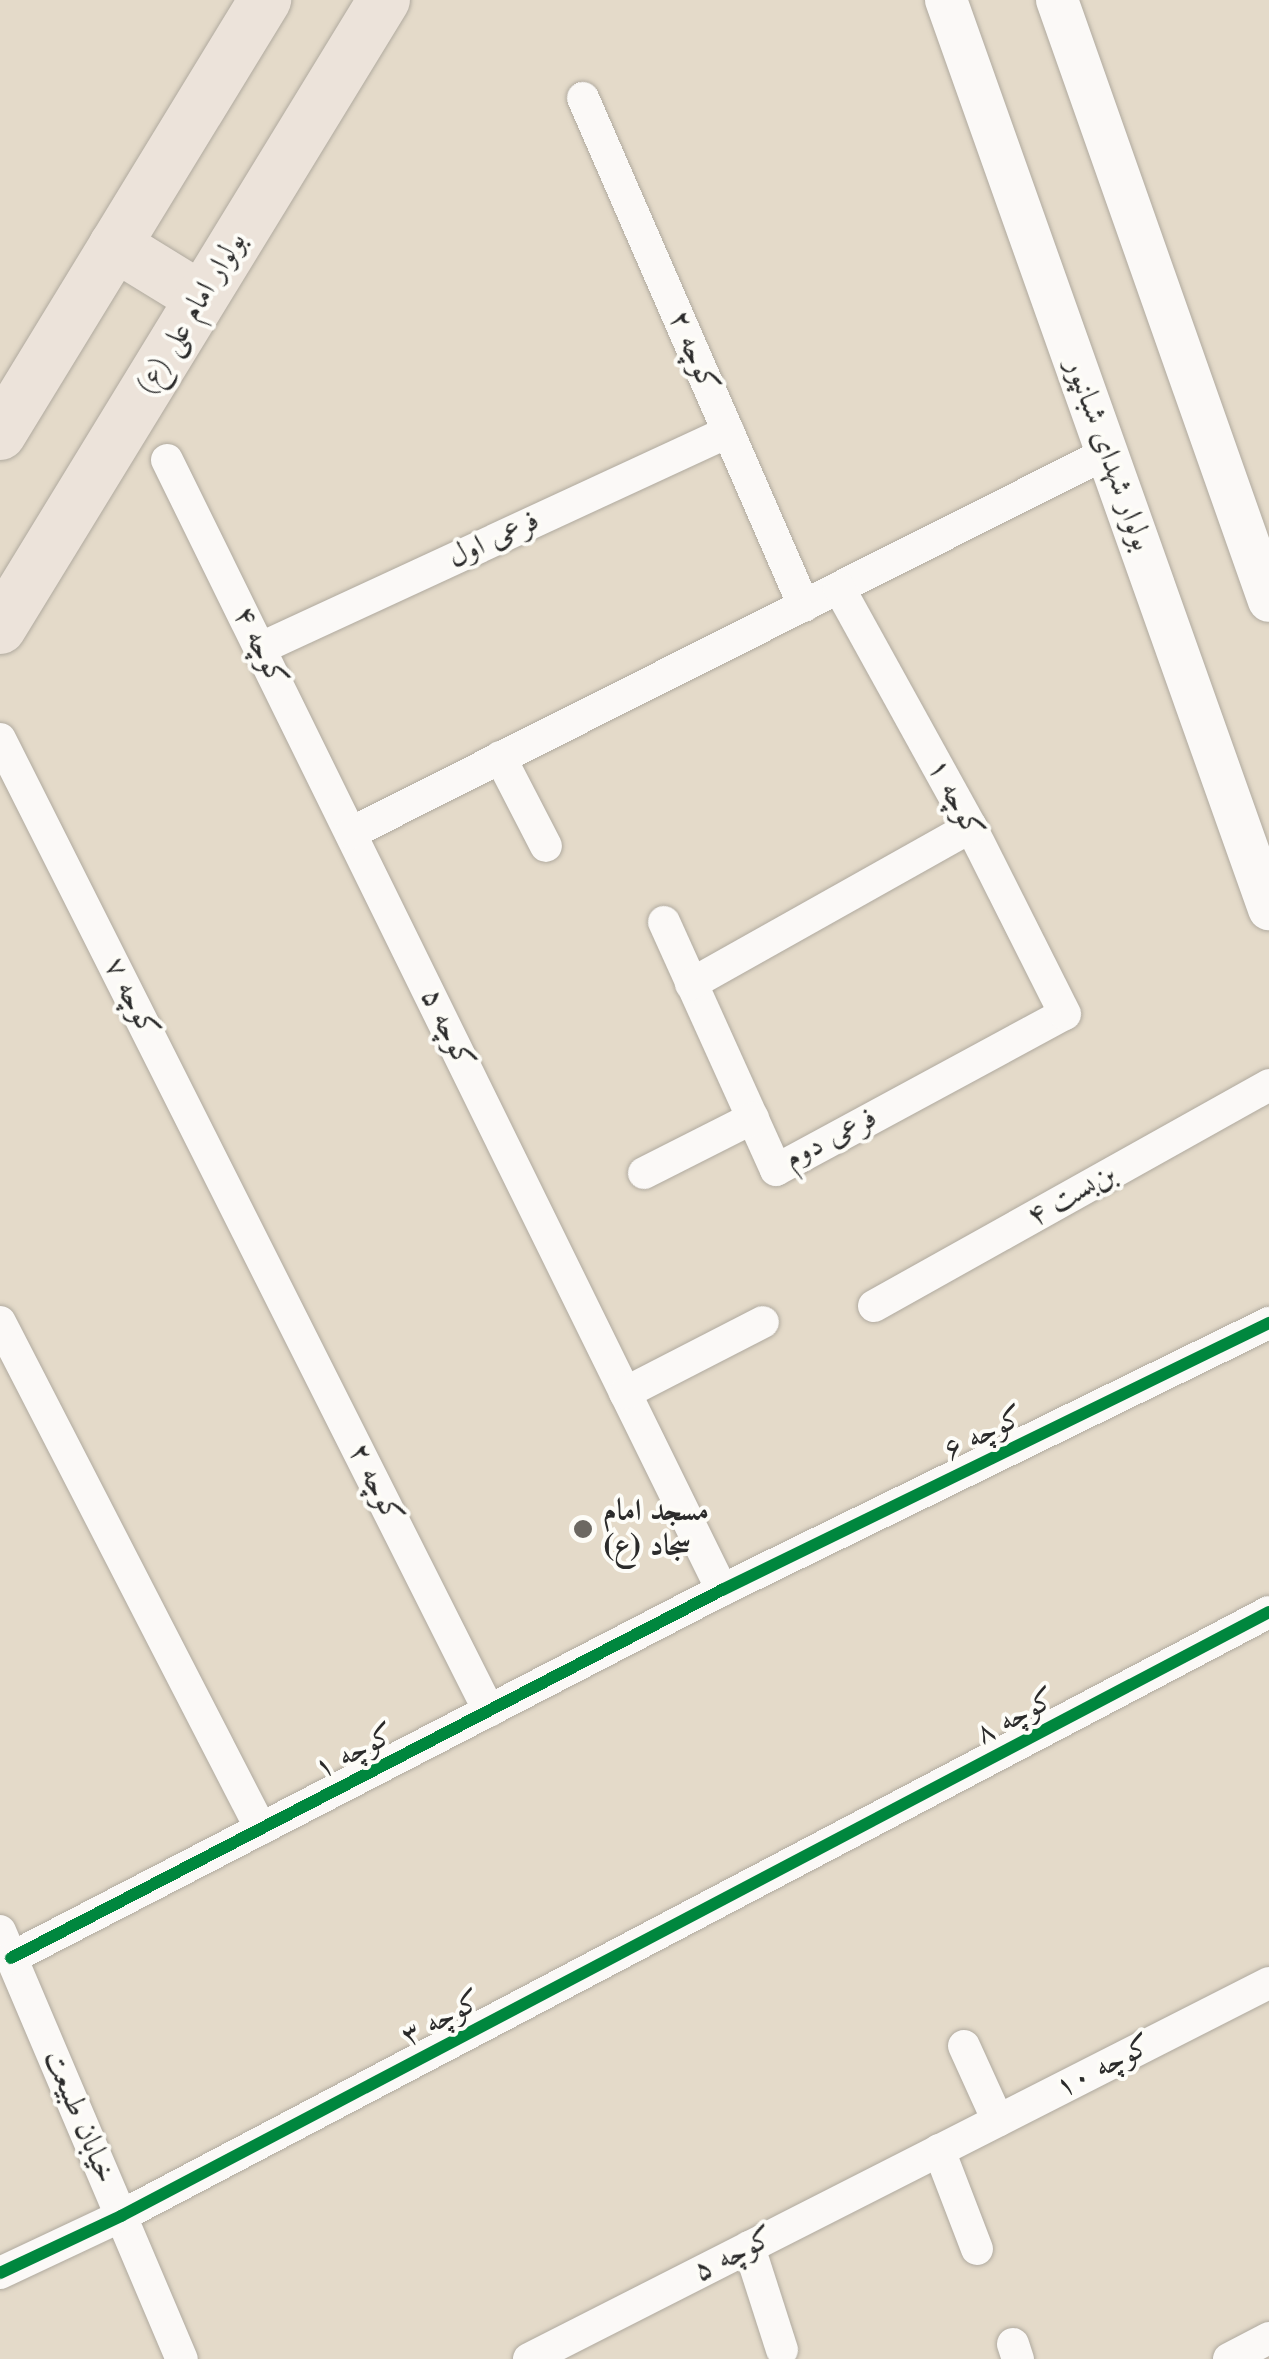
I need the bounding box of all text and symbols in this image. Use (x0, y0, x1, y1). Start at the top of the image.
street label: بولوار امام علی (ع) (129, 226, 255, 402)
street label: کوچه ۲ (660, 306, 726, 398)
street label: بولوار شهدای شبانپور (1057, 354, 1159, 556)
street label: فرعی اول (443, 503, 545, 577)
street label: کوچه ۴ (225, 601, 295, 693)
street label: کوچه ۱ (919, 753, 991, 845)
street label: کوچه ۷ (96, 952, 166, 1044)
street label: کوچه ۵ (412, 983, 482, 1075)
street label: فرعی دوم (779, 1101, 883, 1177)
street label: بن‌بست ۴ (1021, 1157, 1123, 1235)
street label: کوچه ۶ (938, 1399, 1030, 1469)
street label: کوچه ۲ (340, 1438, 410, 1530)
place label: مسجد امام سجاد (ع) (603, 1494, 709, 1564)
marker: مسجد امام سجاد (ع) (572, 1518, 594, 1540)
street label: کوچه ۸ (970, 1681, 1062, 1753)
street label: کوچه ۱ (309, 1717, 401, 1787)
street label: کوچه ۳ (396, 1983, 488, 2055)
street label: کوچه ۱۰ (1050, 2028, 1158, 2106)
street label: خیابان طبیعت (35, 2045, 123, 2189)
street label: کوچه ۵ (688, 2220, 780, 2290)

